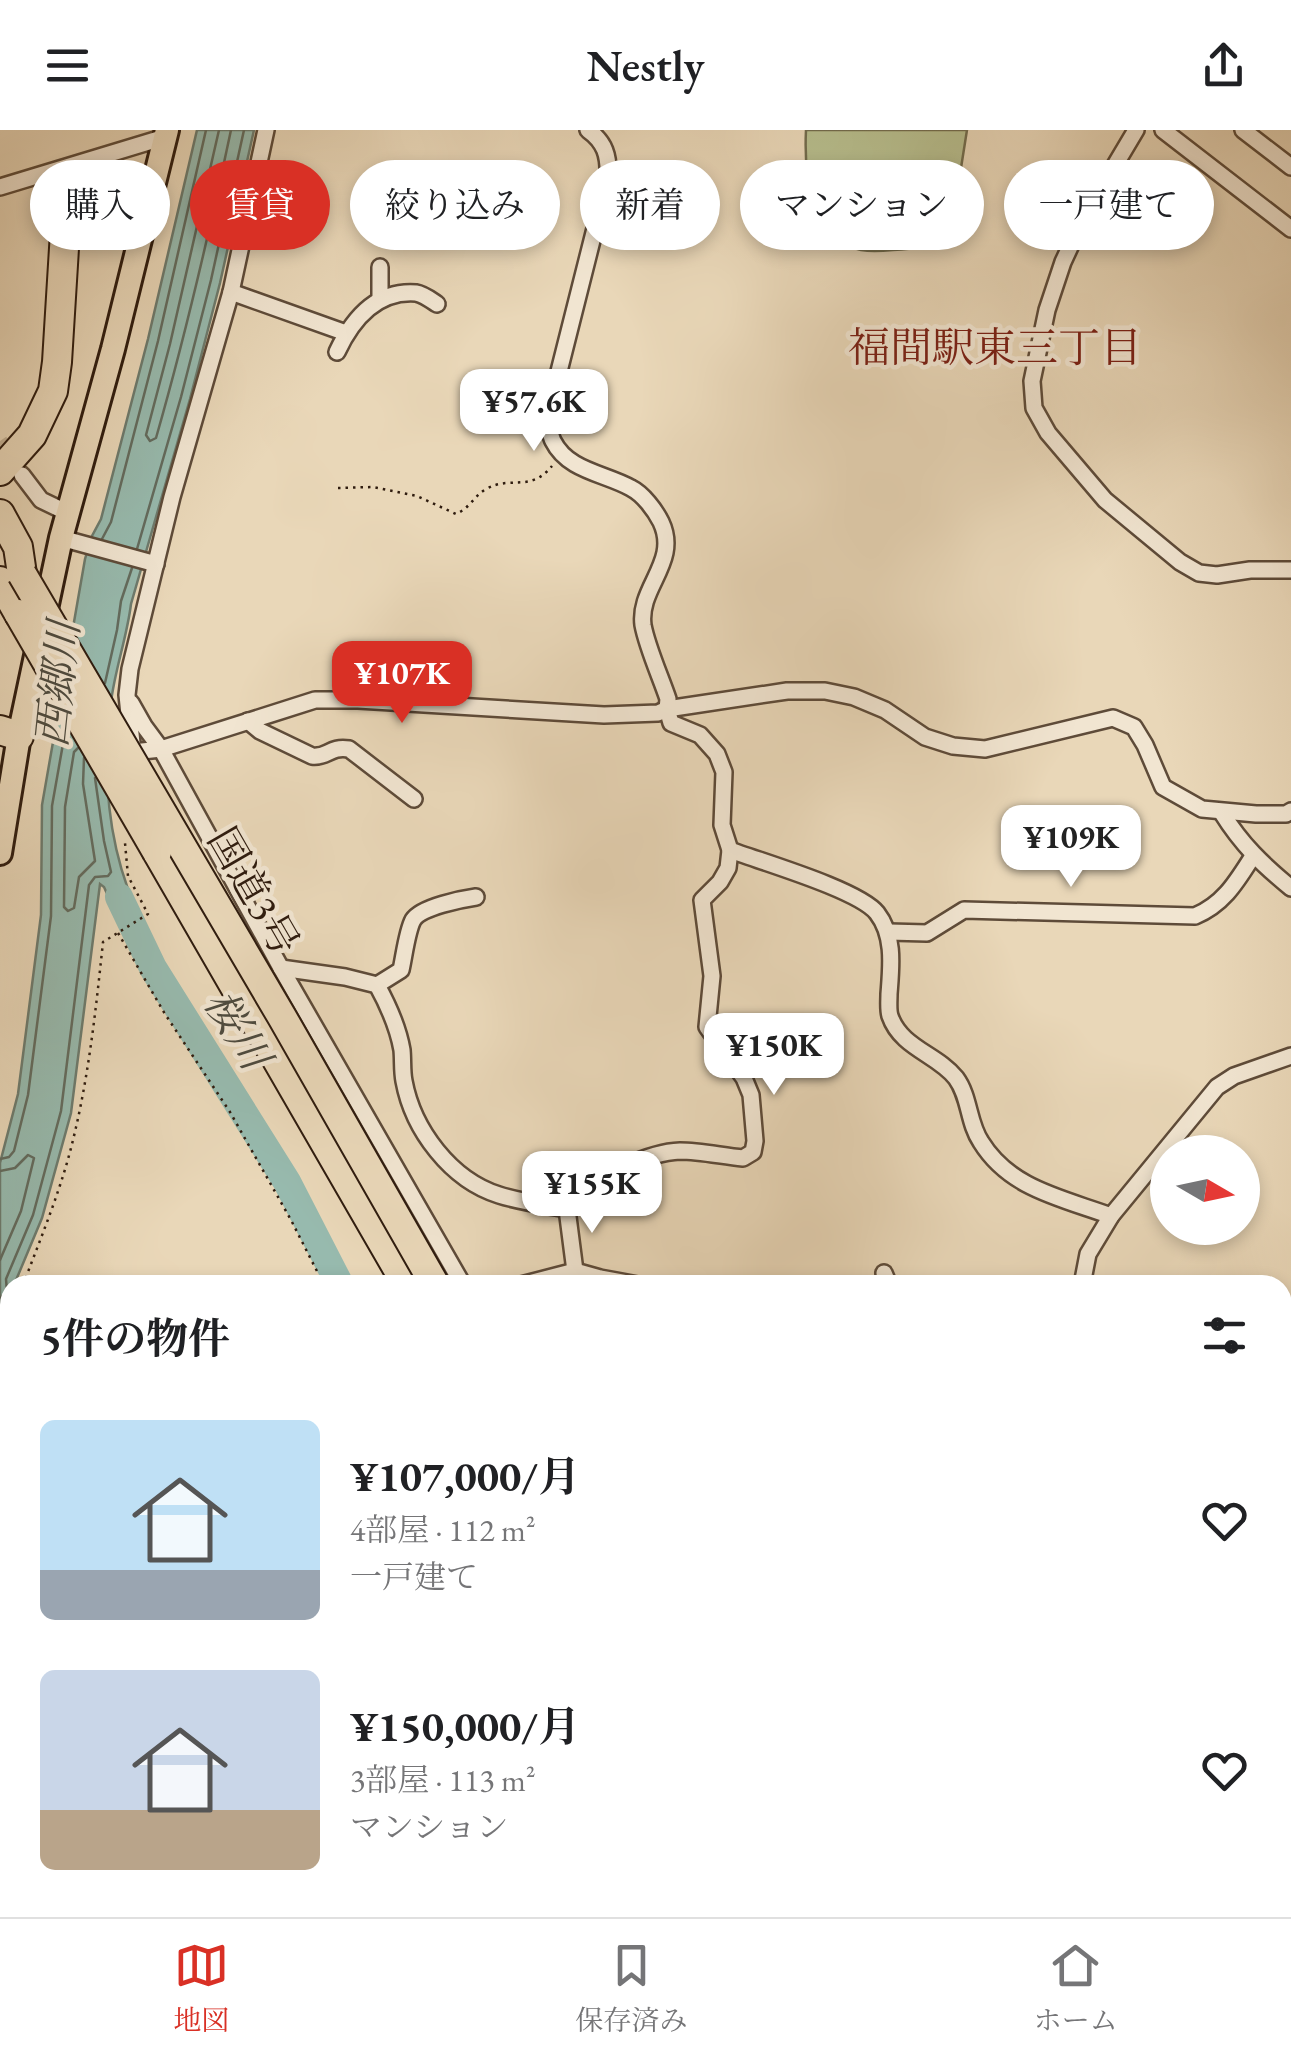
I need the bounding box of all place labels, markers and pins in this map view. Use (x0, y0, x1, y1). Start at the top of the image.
pin: ¥57.6K (453, 369, 615, 454)
pin: ¥107K (332, 641, 472, 726)
pin: ¥109K (1001, 805, 1141, 890)
pin: ¥150K (704, 1013, 844, 1098)
pin: ¥155K (522, 1151, 662, 1236)

